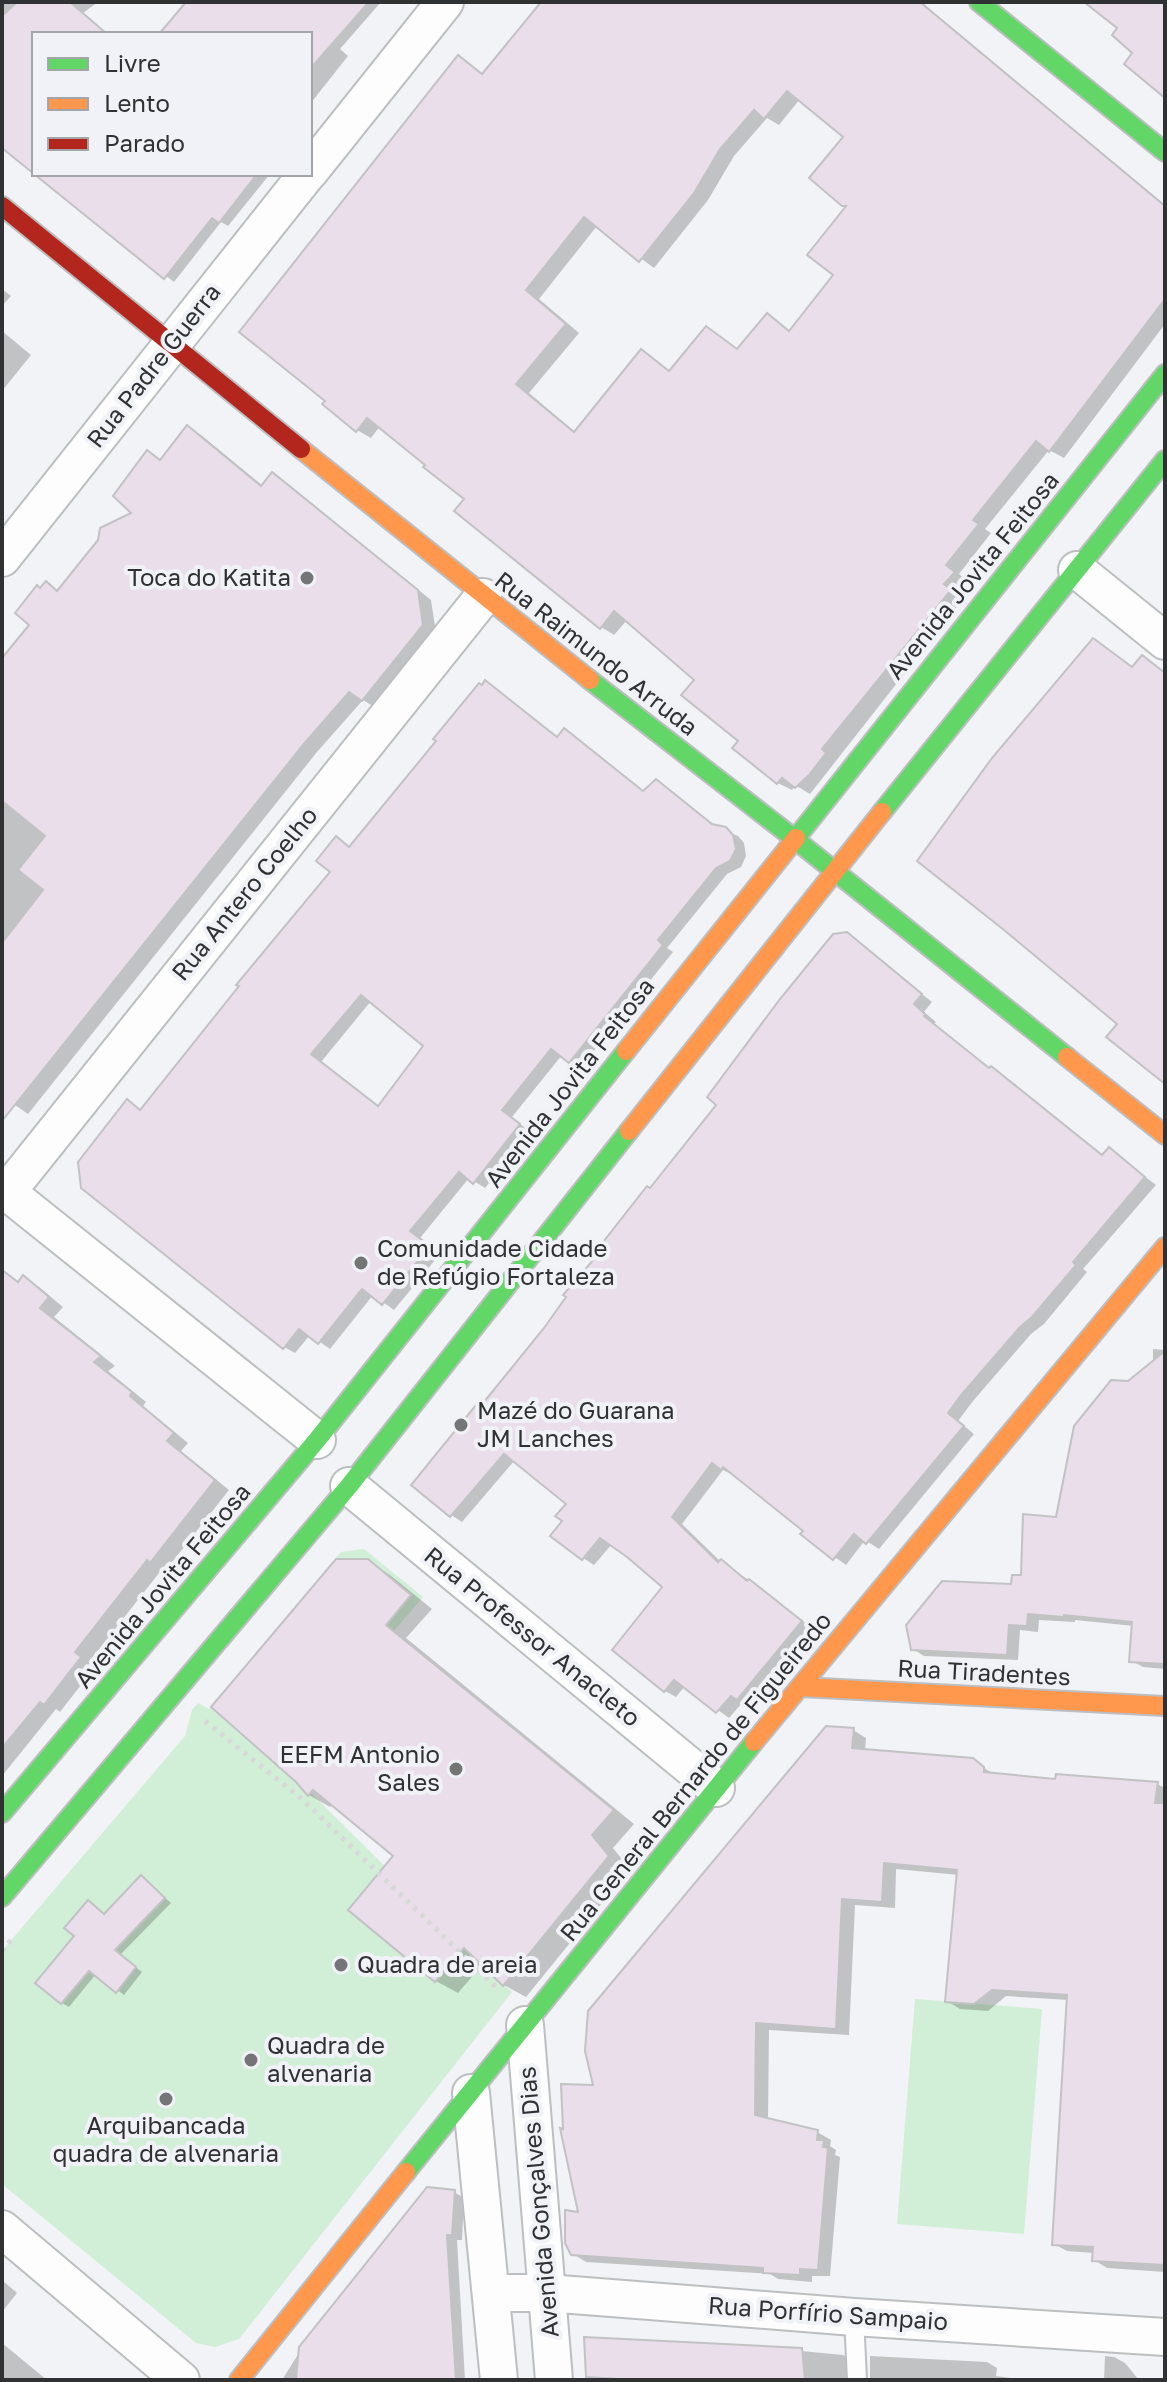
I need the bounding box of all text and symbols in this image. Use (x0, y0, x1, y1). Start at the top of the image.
legend (32, 32, 312, 176)
text: Livre (104, 48, 161, 77)
text: Lento (104, 88, 170, 117)
text: Parado (104, 128, 185, 157)
street label: Rua Padre Guerra (80, 277, 226, 453)
street label: Avenida Jovita Feitosa (879, 466, 1064, 684)
place label: Toca do Katita (127, 562, 291, 591)
street label: Rua Raimundo Arruda (490, 565, 704, 741)
marker: Toca do Katita (298, 569, 316, 587)
street label: Rua Antero Coelho (165, 800, 323, 986)
street label: Avenida Jovita Feitosa (478, 972, 660, 1193)
place label: Comunidade Cidade de Refúgio Fortaleza (377, 1233, 615, 1290)
marker: Comunidade Cidade de Refúgio Fortaleza (352, 1254, 370, 1272)
place label: Mazé do Guarana JM Lanches (477, 1395, 675, 1452)
marker: Mazé do Guarana JM Lanches (452, 1416, 470, 1434)
street label: Avenida Jovita Feitosa (68, 1477, 256, 1693)
street label: Rua Professor Anacleto (419, 1540, 647, 1732)
street label: Rua General Bernardo de Figueiredo (553, 1606, 837, 1946)
street label: Rua Tiradentes (897, 1652, 1071, 1691)
place label: EEFM Antonio Sales (280, 1739, 440, 1796)
marker: EEFM Antonio Sales (447, 1760, 465, 1778)
place label: Quadra de areia (357, 1949, 538, 1978)
marker: Quadra de areia (332, 1956, 350, 1974)
place label: Quadra de alvenaria (267, 2030, 385, 2087)
marker: Quadra de alvenaria (242, 2051, 260, 2069)
street label: Avenida Gonçalves Dias (511, 2065, 564, 2339)
marker: Arquibancada quadra de alvenaria (157, 2090, 175, 2108)
place label: Arquibancada quadra de alvenaria (53, 2110, 279, 2167)
street label: Rua Porfírio Sampaio (707, 2290, 949, 2335)

